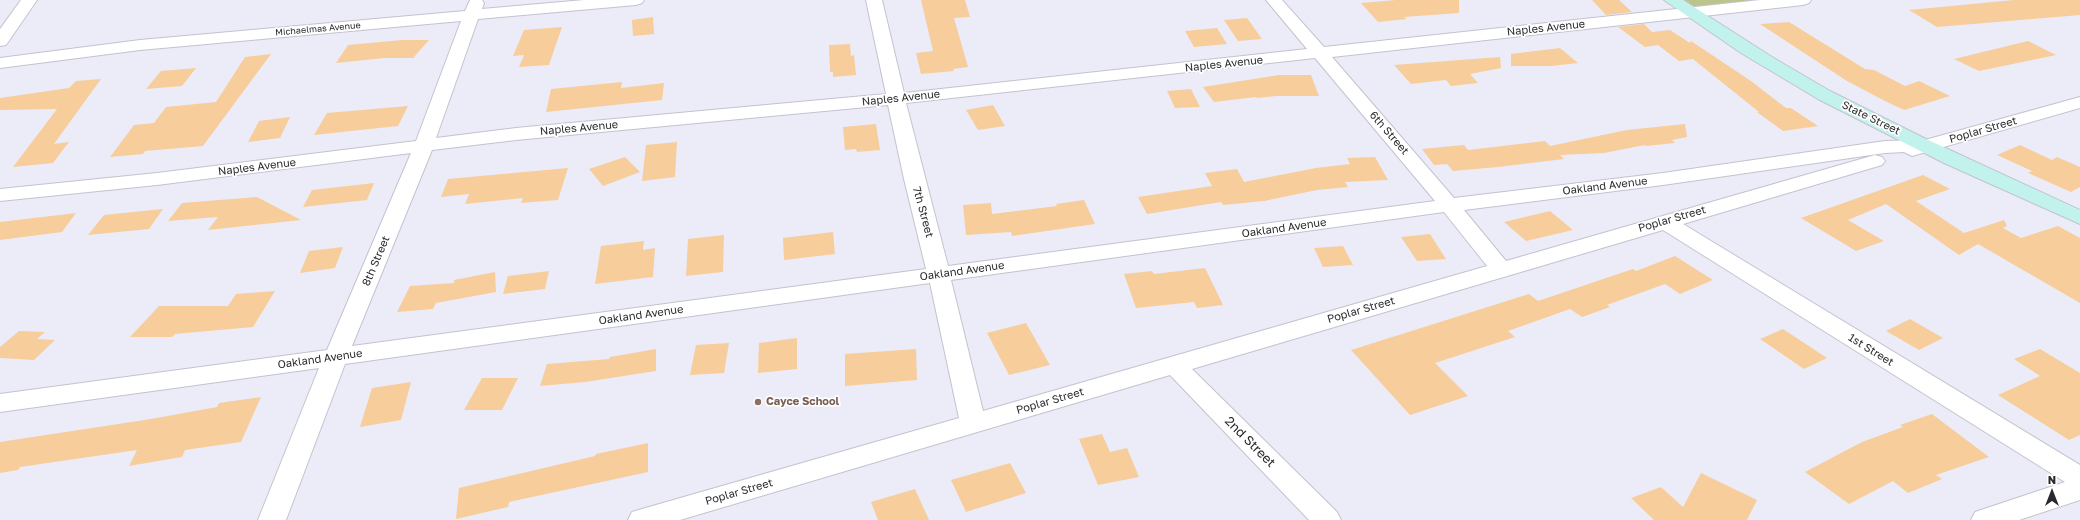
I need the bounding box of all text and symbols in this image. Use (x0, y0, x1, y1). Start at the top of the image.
street label: Naples Avenue (1506, 17, 1586, 39)
street label: Michaelmas Avenue (275, 20, 361, 38)
street label: Naples Avenue (1184, 53, 1264, 75)
street label: Naples Avenue (861, 87, 941, 109)
street label: State Street (1840, 98, 1902, 138)
street label: 6th Street (1367, 109, 1411, 157)
street label: Poplar Street (1948, 114, 2018, 146)
street label: Naples Avenue (539, 118, 619, 138)
street label: Naples Avenue (217, 156, 297, 178)
street label: Oakland Avenue (1562, 174, 1648, 198)
street label: 7th Street (910, 185, 936, 239)
street label: Poplar Street (1637, 203, 1707, 235)
street label: Oakland Avenue (1241, 216, 1327, 240)
street label: 8th Street (360, 234, 392, 288)
street label: Oakland Avenue (919, 259, 1005, 283)
street label: Poplar Street (1326, 294, 1396, 326)
street label: Oakland Avenue (598, 303, 684, 327)
street label: 1st Street (1846, 331, 1896, 369)
street label: Oakland Avenue (277, 347, 363, 371)
street label: Poplar Street (1015, 385, 1085, 417)
place label: Cayce School (766, 395, 839, 409)
marker: Cayce School (753, 397, 763, 407)
street label: 2nd Street (1221, 413, 1279, 471)
north arrow (2032, 472, 2072, 512)
text: N (2048, 473, 2056, 486)
street label: Poplar Street (704, 476, 774, 508)

